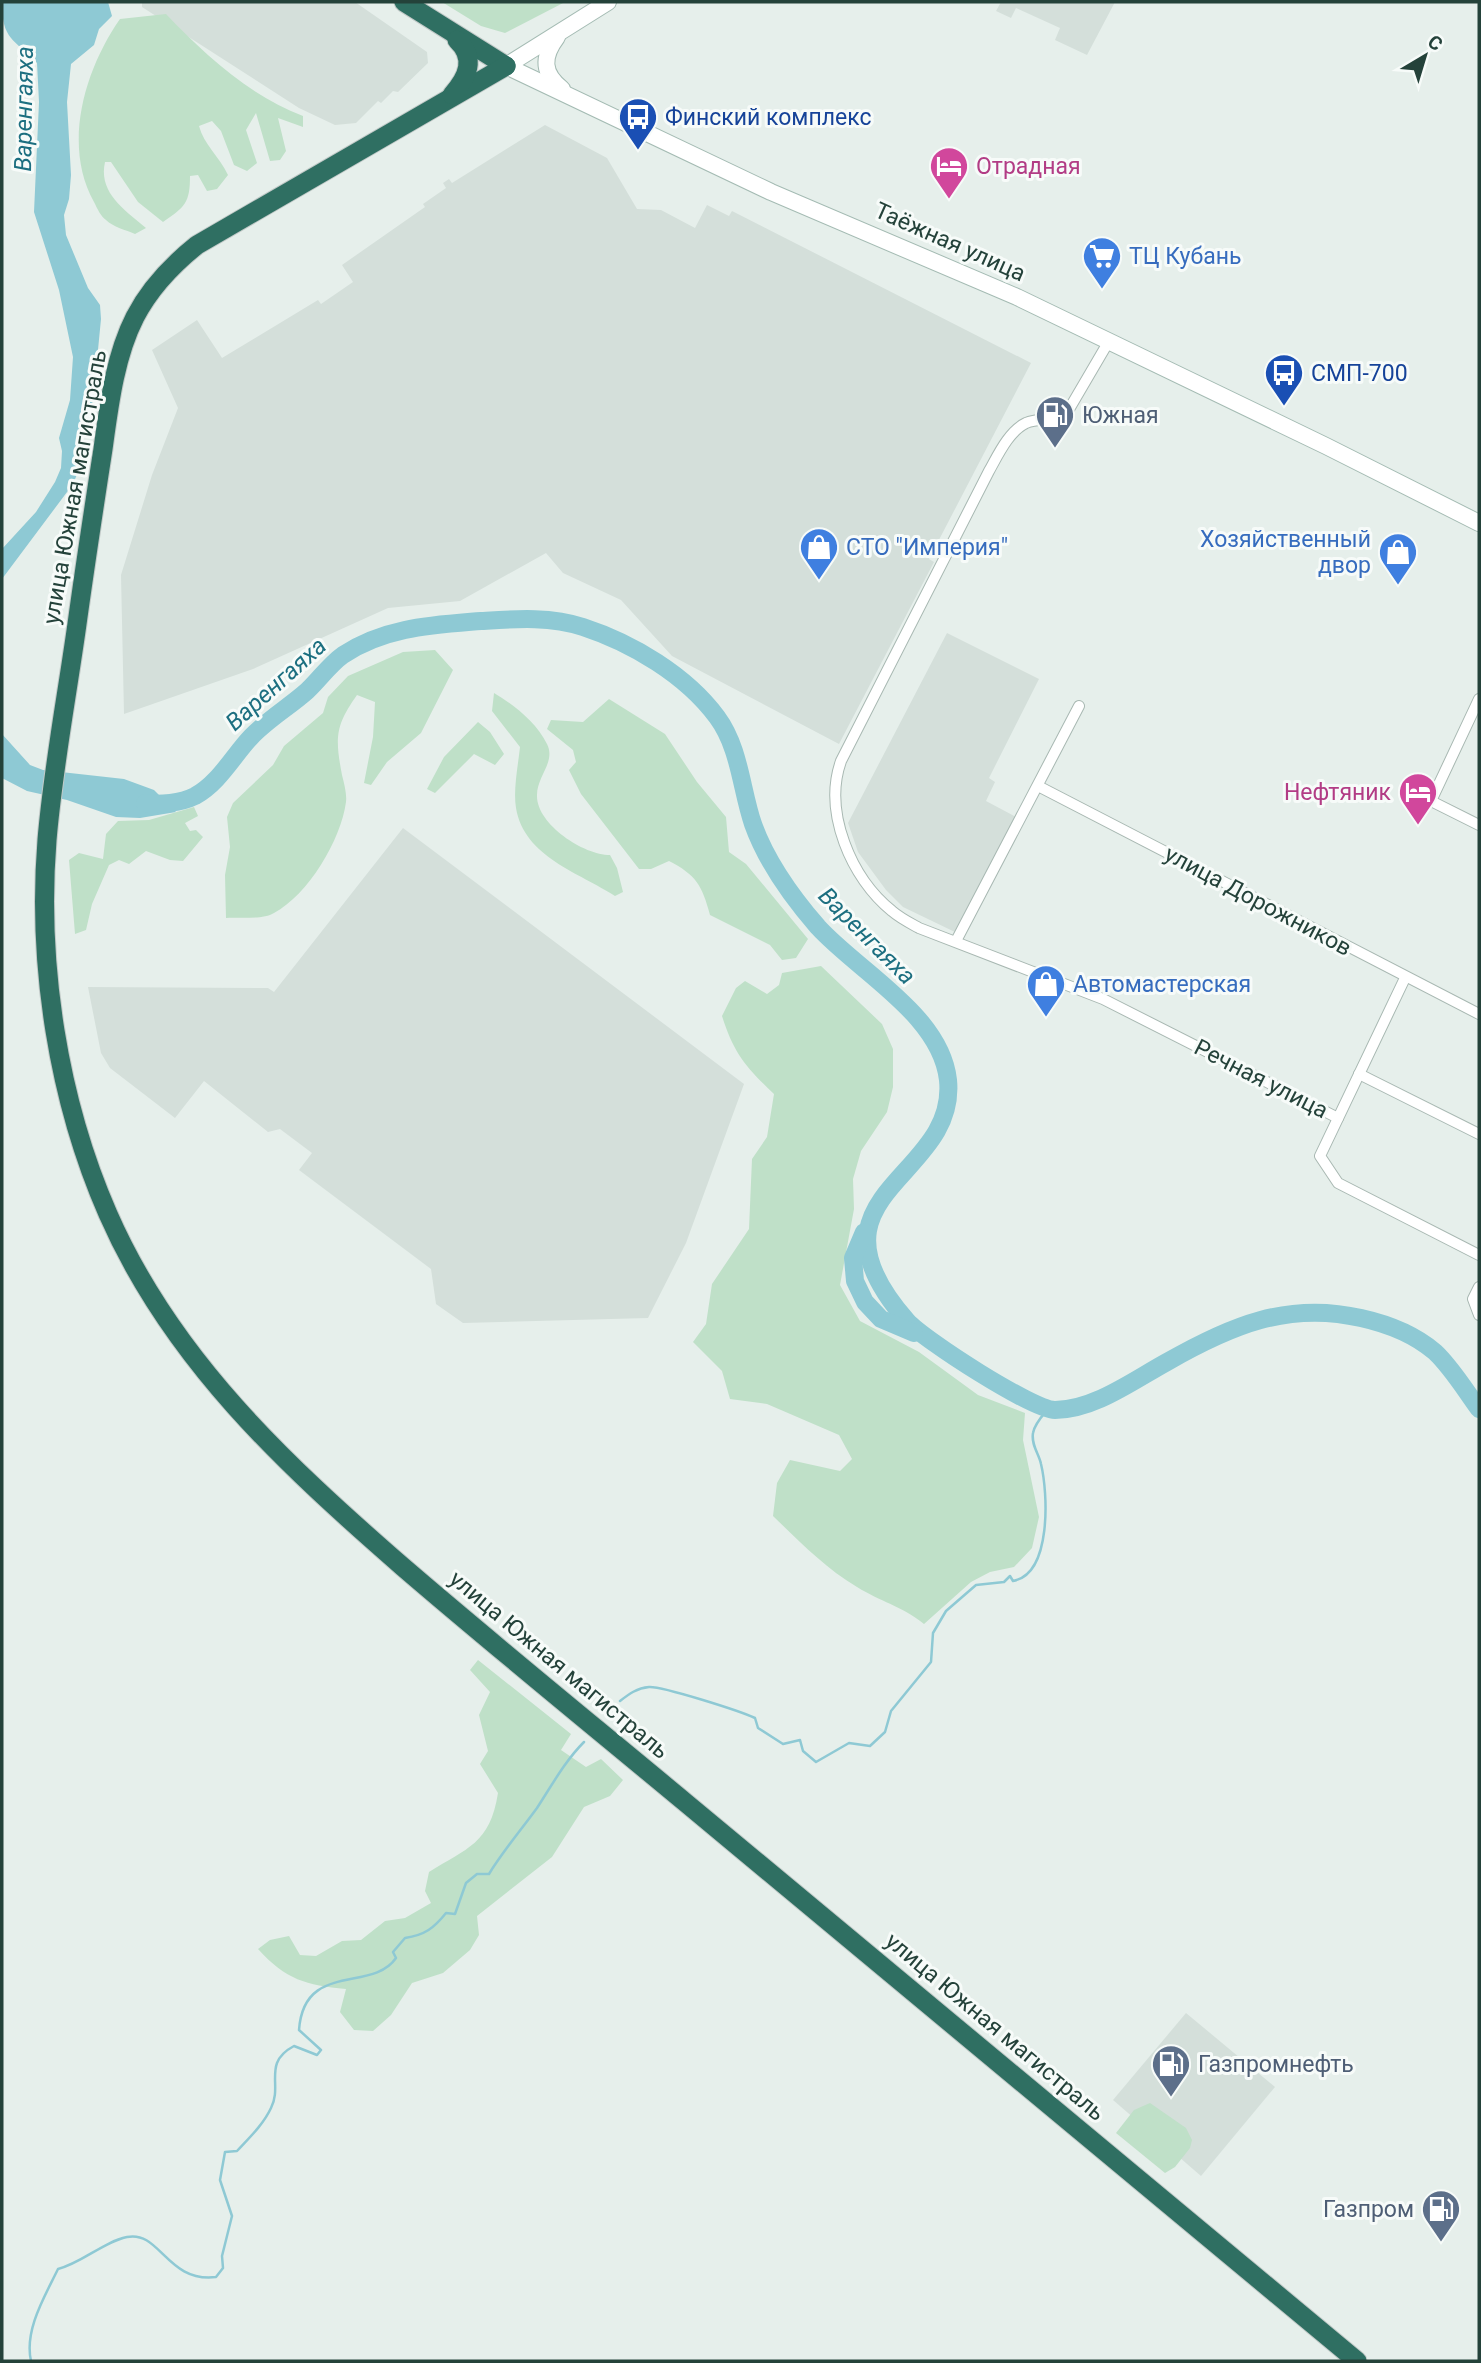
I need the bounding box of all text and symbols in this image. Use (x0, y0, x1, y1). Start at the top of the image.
north arrow (1390, 21, 1460, 91)
text: С (1423, 30, 1447, 56)
water label: Варенгаяха (9, 46, 39, 172)
bus stop icon: Финский комплекс (617, 96, 659, 151)
place label: Финский комплекс (665, 104, 871, 131)
hotel icon: Отрадная (928, 145, 970, 200)
place label: Отрадная (976, 153, 1081, 180)
street label: Таёжная улица (870, 197, 1030, 287)
supermarket icon: ТЦ Кубань (1081, 235, 1123, 290)
place label: ТЦ Кубань (1129, 243, 1241, 270)
street label: улица Южная магистраль (38, 348, 112, 626)
bus stop icon: СМП-700 (1263, 352, 1305, 407)
place label: СМП-700 (1311, 360, 1408, 387)
fuel station icon: Южная (1034, 394, 1076, 449)
place label: Южная (1082, 402, 1159, 429)
shop icon: СТО "Империя" (798, 526, 840, 581)
place label: Хозяйственный двор (1200, 526, 1371, 579)
shop icon: Хозяйственный двор (1377, 531, 1419, 586)
place label: СТО "Империя" (846, 534, 1008, 561)
water label: Варенгаяха (220, 632, 332, 736)
hotel icon: Нефтяник (1397, 771, 1439, 826)
place label: Нефтяник (1284, 779, 1392, 806)
street label: улица Дорожников (1160, 840, 1356, 962)
water label: Варенгаяха (813, 882, 921, 990)
shop icon: Автомастерская (1025, 963, 1067, 1018)
place label: Автомастерская (1073, 971, 1251, 998)
street label: Речная улица (1190, 1034, 1332, 1124)
street label: улица Южная магистраль (444, 1565, 674, 1765)
street label: улица Южная магистраль (880, 1927, 1110, 2127)
fuel station icon: Газпромнефть (1150, 2043, 1192, 2098)
place label: Газпромнефть (1198, 2051, 1354, 2078)
fuel station icon: Газпром (1420, 2188, 1462, 2243)
place label: Газпром (1323, 2196, 1414, 2223)

